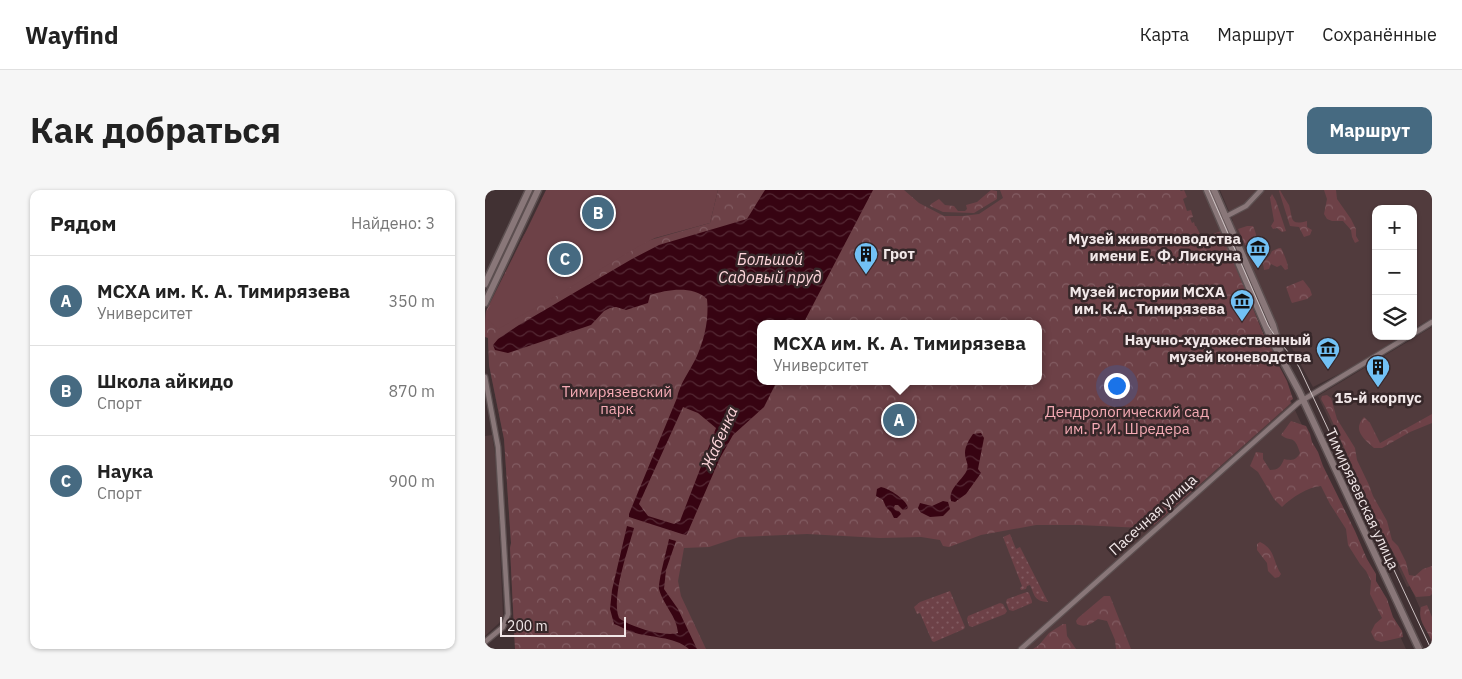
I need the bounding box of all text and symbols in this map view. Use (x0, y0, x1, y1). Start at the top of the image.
text: Wayfind (25, 19, 118, 51)
text: Карта (1140, 23, 1189, 46)
text: Маршрут (1217, 23, 1294, 46)
text: Сохранённые (1322, 23, 1437, 46)
text: Как добраться (30, 107, 281, 153)
button: Маршрут (1307, 107, 1432, 154)
pin: B (582, 194, 614, 232)
map controls (1372, 205, 1417, 340)
button: + (1372, 205, 1417, 250)
text: Рядом (50, 209, 117, 237)
text: Найдено: 3 (351, 213, 435, 233)
place label: Музей животноводства имени Е. Ф. Лискуна (1068, 229, 1241, 265)
museum icon: Музей животноводства имени Е. Ф. Лискуна (1245, 235, 1271, 269)
pin: C (549, 240, 581, 278)
building icon: Грот (853, 241, 879, 275)
place label: Грот (883, 244, 915, 263)
water label: Большой Садовый пруд (718, 249, 822, 287)
button: − (1372, 250, 1417, 295)
text: МСХА им. К. А. Тимирязева (97, 279, 350, 303)
place label: Музей истории МСХА им. К.А. Тимирязева (1070, 282, 1225, 318)
museum icon: Музей истории МСХА им. К.А. Тимирязева (1229, 288, 1255, 322)
text: A (61, 291, 71, 311)
text: 350 m (388, 291, 435, 311)
button: layers (1372, 295, 1417, 340)
text: Университет (97, 303, 193, 323)
popup (757, 320, 1042, 385)
place label: Научно-художественный музей коневодства (1124, 330, 1311, 366)
text: МСХА им. К. А. Тимирязева (773, 331, 1026, 355)
museum icon: Научно-художественный музей коневодства (1315, 336, 1341, 370)
building icon: 15-й корпус (1365, 354, 1391, 388)
text: Университет (773, 355, 869, 375)
text: Школа айкидо (97, 369, 233, 393)
your location (1104, 373, 1130, 399)
text: B (61, 381, 71, 401)
text: 870 m (388, 381, 435, 401)
park label: Тимирязевский парк (562, 382, 672, 418)
place label: 15-й корпус (1334, 388, 1422, 407)
text: Спорт (97, 393, 142, 413)
pin: A (883, 401, 915, 439)
park label: Дендрологический сад им. Р. И. Шредера (1045, 402, 1209, 438)
water label: Жабенка (696, 403, 742, 474)
street label: Тимирязевская улица (1321, 425, 1404, 572)
text: Наука (97, 459, 153, 483)
street label: Пасечная улица (1105, 470, 1201, 559)
text: C (61, 471, 71, 491)
text: 900 m (388, 471, 435, 491)
text: Спорт (97, 483, 142, 503)
scale bar (500, 614, 626, 637)
text: 200 m (507, 617, 548, 635)

